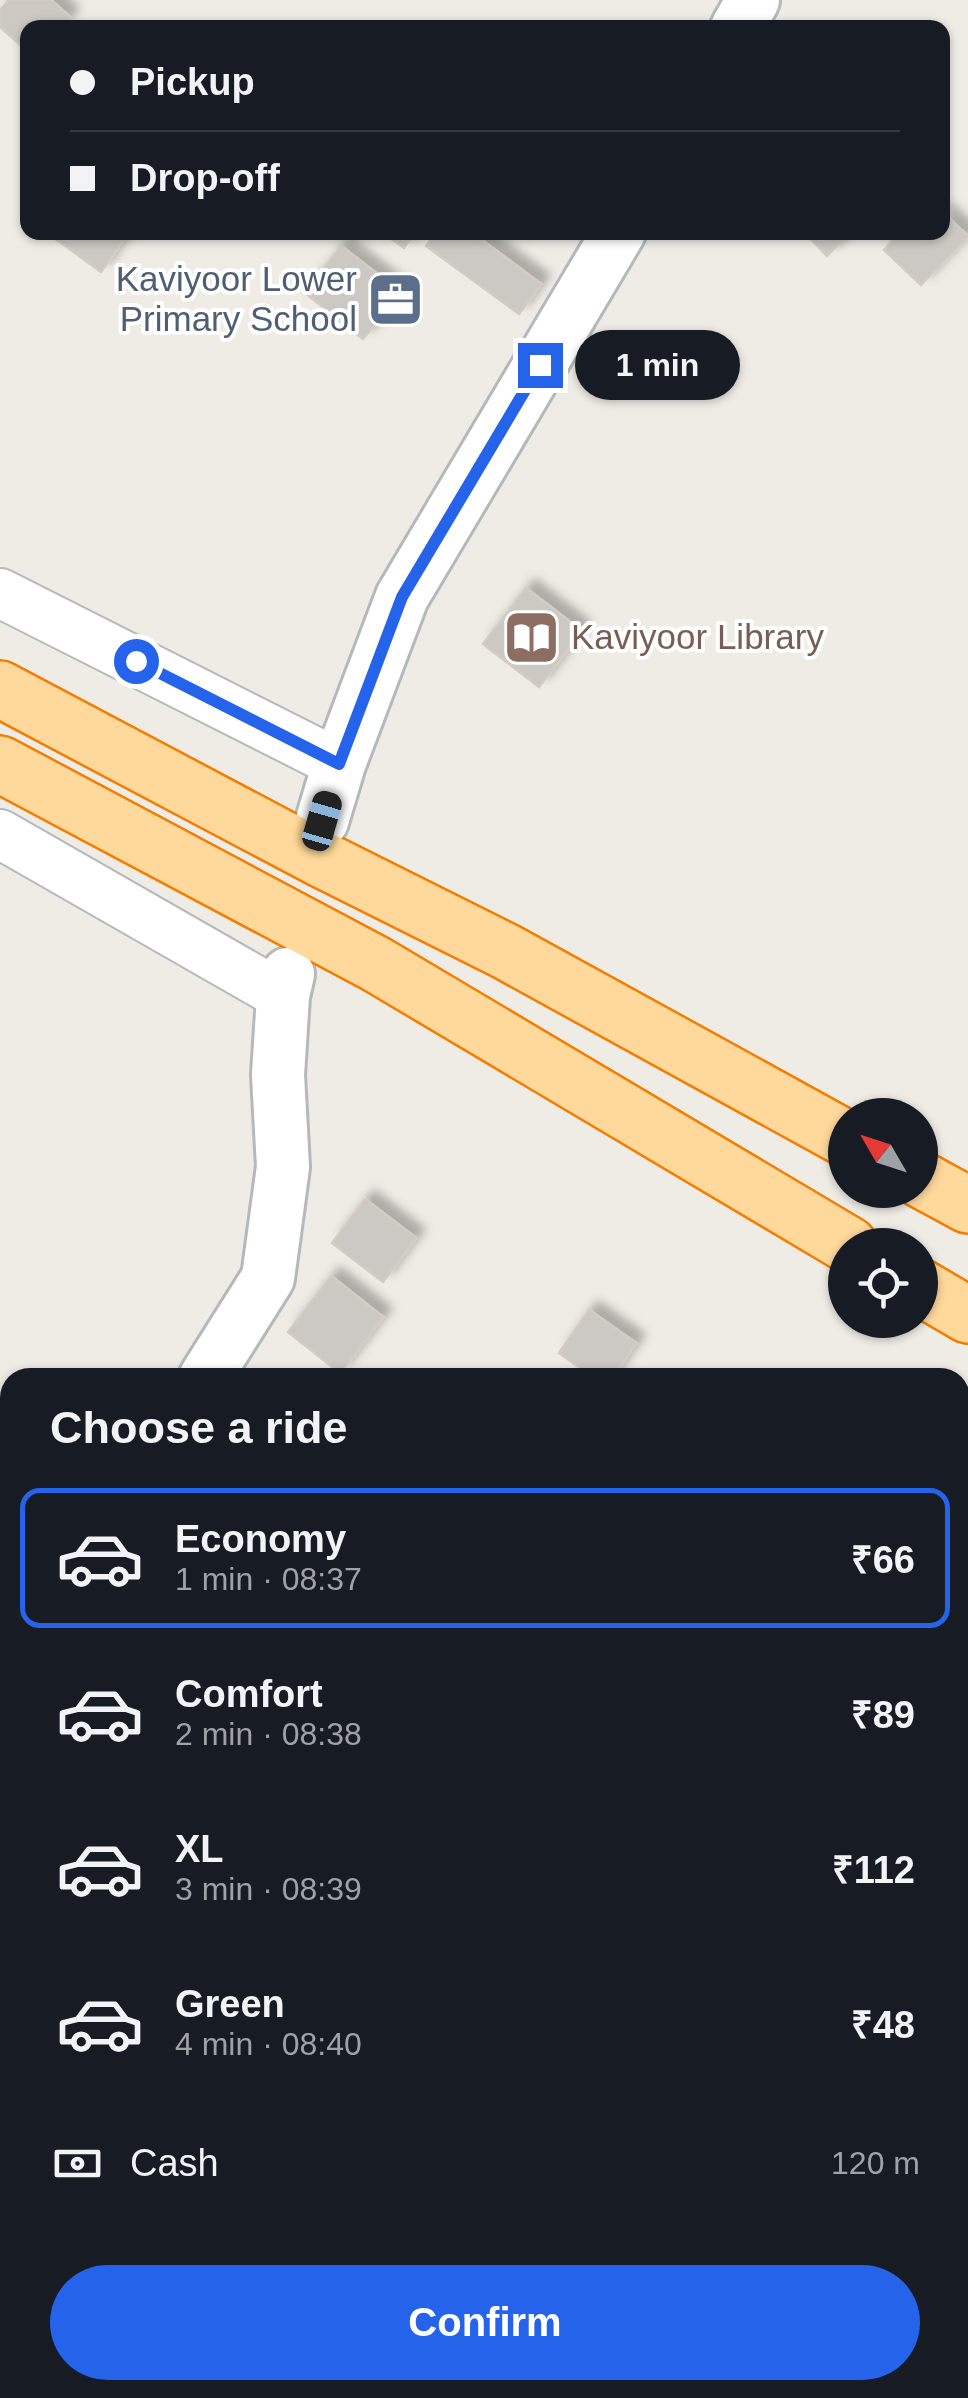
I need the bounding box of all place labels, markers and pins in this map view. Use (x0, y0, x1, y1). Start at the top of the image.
place label: Kaviyoor Lower Primary School (116, 259, 357, 338)
office icon: Kaviyoor Lower Primary School (366, 269, 426, 329)
library icon: Kaviyoor Library (502, 607, 562, 667)
place label: Kaviyoor Library (571, 617, 824, 656)

